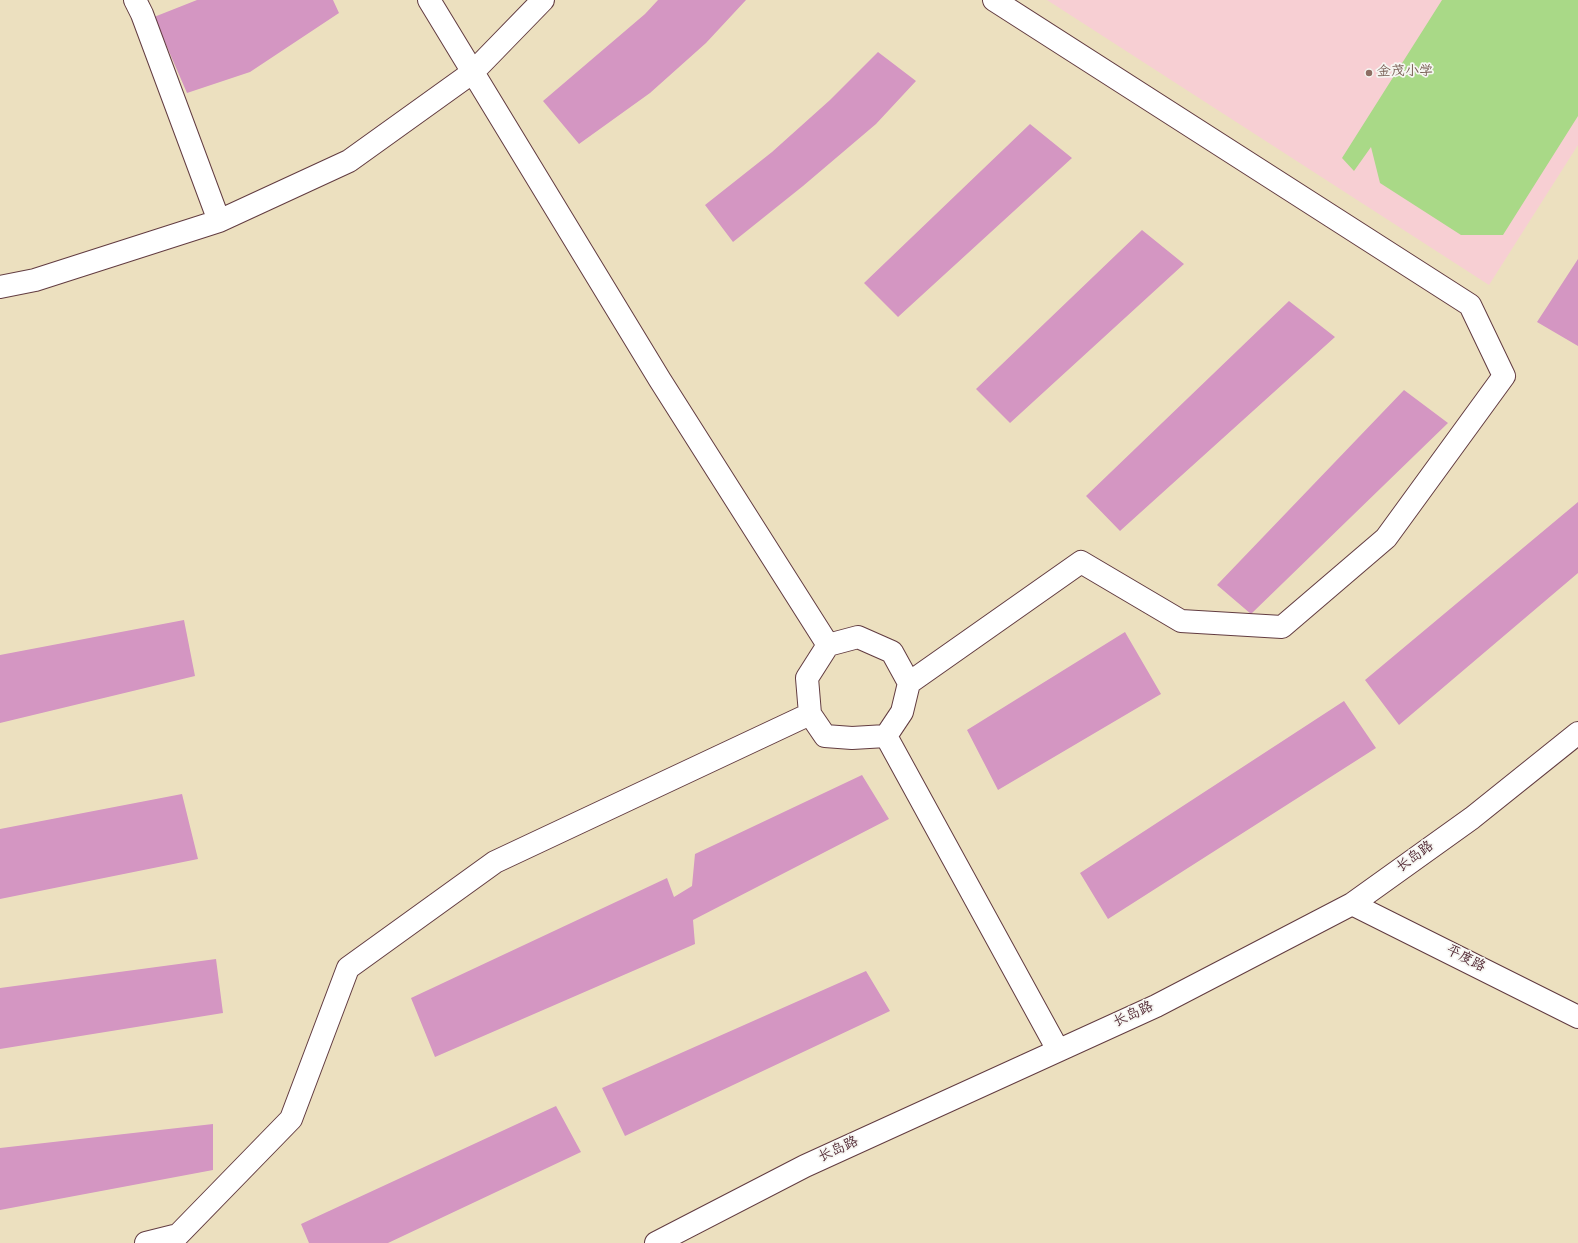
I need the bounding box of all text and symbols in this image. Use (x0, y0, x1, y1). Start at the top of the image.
place label: 金茂小学 (1377, 65, 1433, 81)
marker: 金茂小学 (1364, 68, 1374, 78)
street label: 长岛路 (1394, 839, 1438, 877)
street label: 平度路 (1442, 943, 1488, 977)
street label: 长岛路 (1111, 1000, 1157, 1032)
street label: 长岛路 (816, 1135, 862, 1167)

